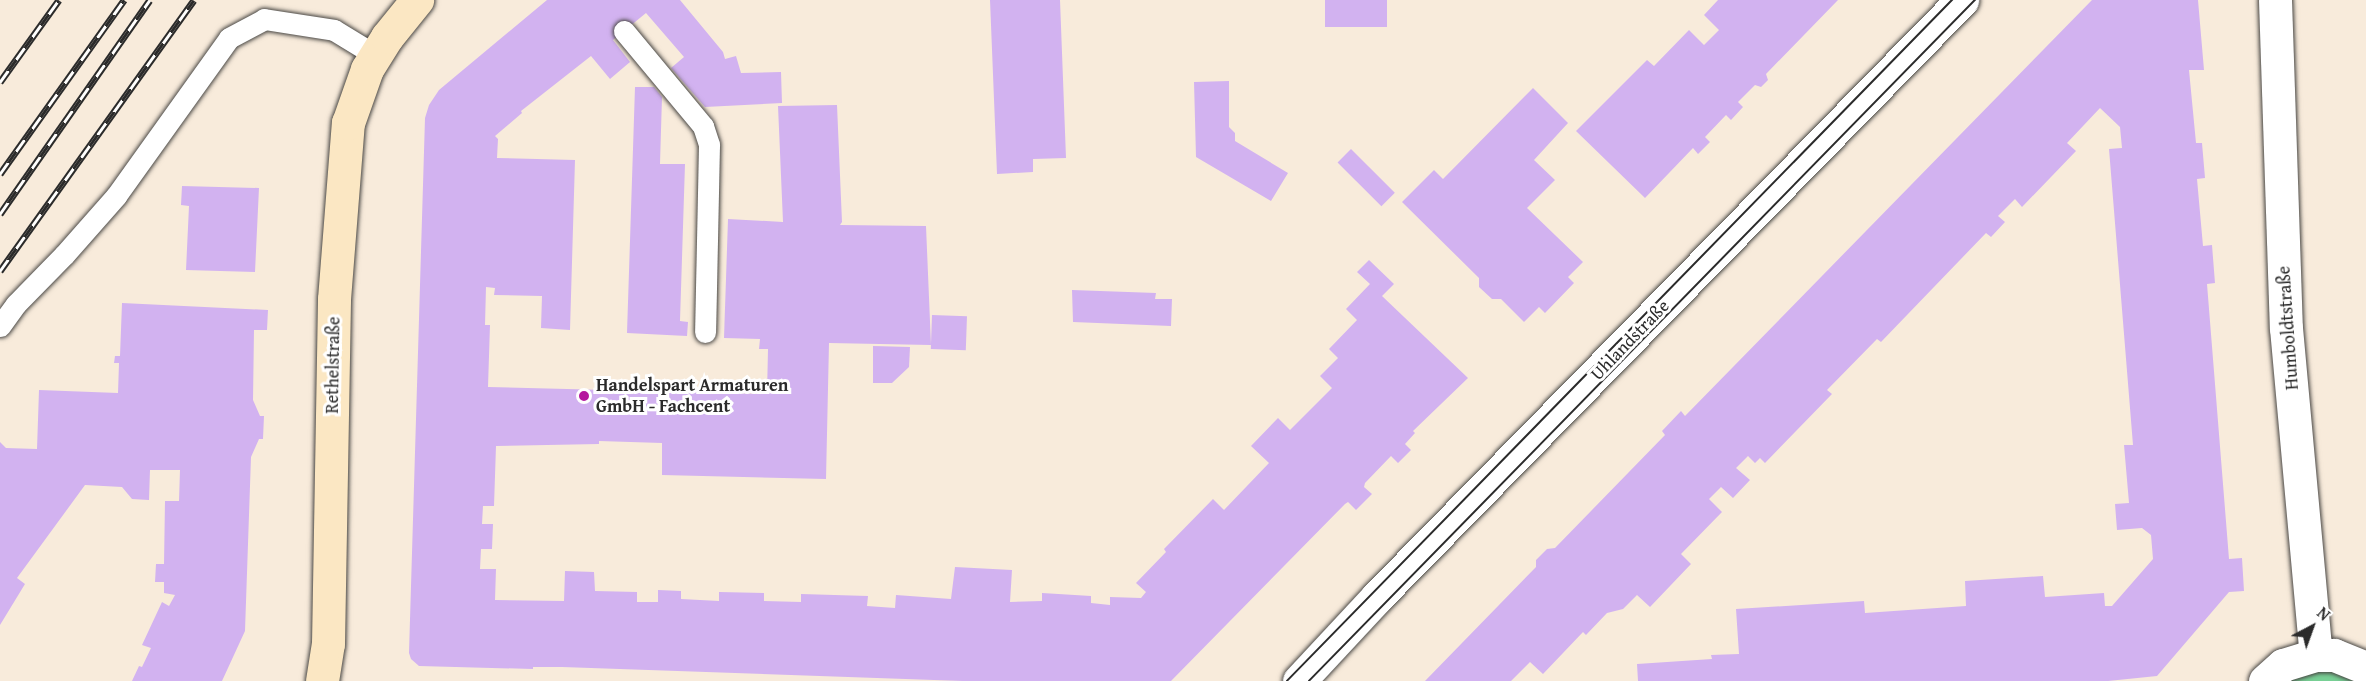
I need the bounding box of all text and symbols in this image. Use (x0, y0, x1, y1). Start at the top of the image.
street label: Humboldtstraße (2273, 265, 2303, 391)
street label: Uhlandstraße (1586, 295, 1674, 385)
street label: Rethelstraße (321, 316, 345, 414)
place label: Handelspart Armaturen GmbH - Fachcent (596, 375, 788, 418)
marker: Handelspart Armaturen GmbH - Fachcent (577, 389, 591, 403)
north arrow (2282, 597, 2342, 657)
text: N (2312, 601, 2336, 626)

